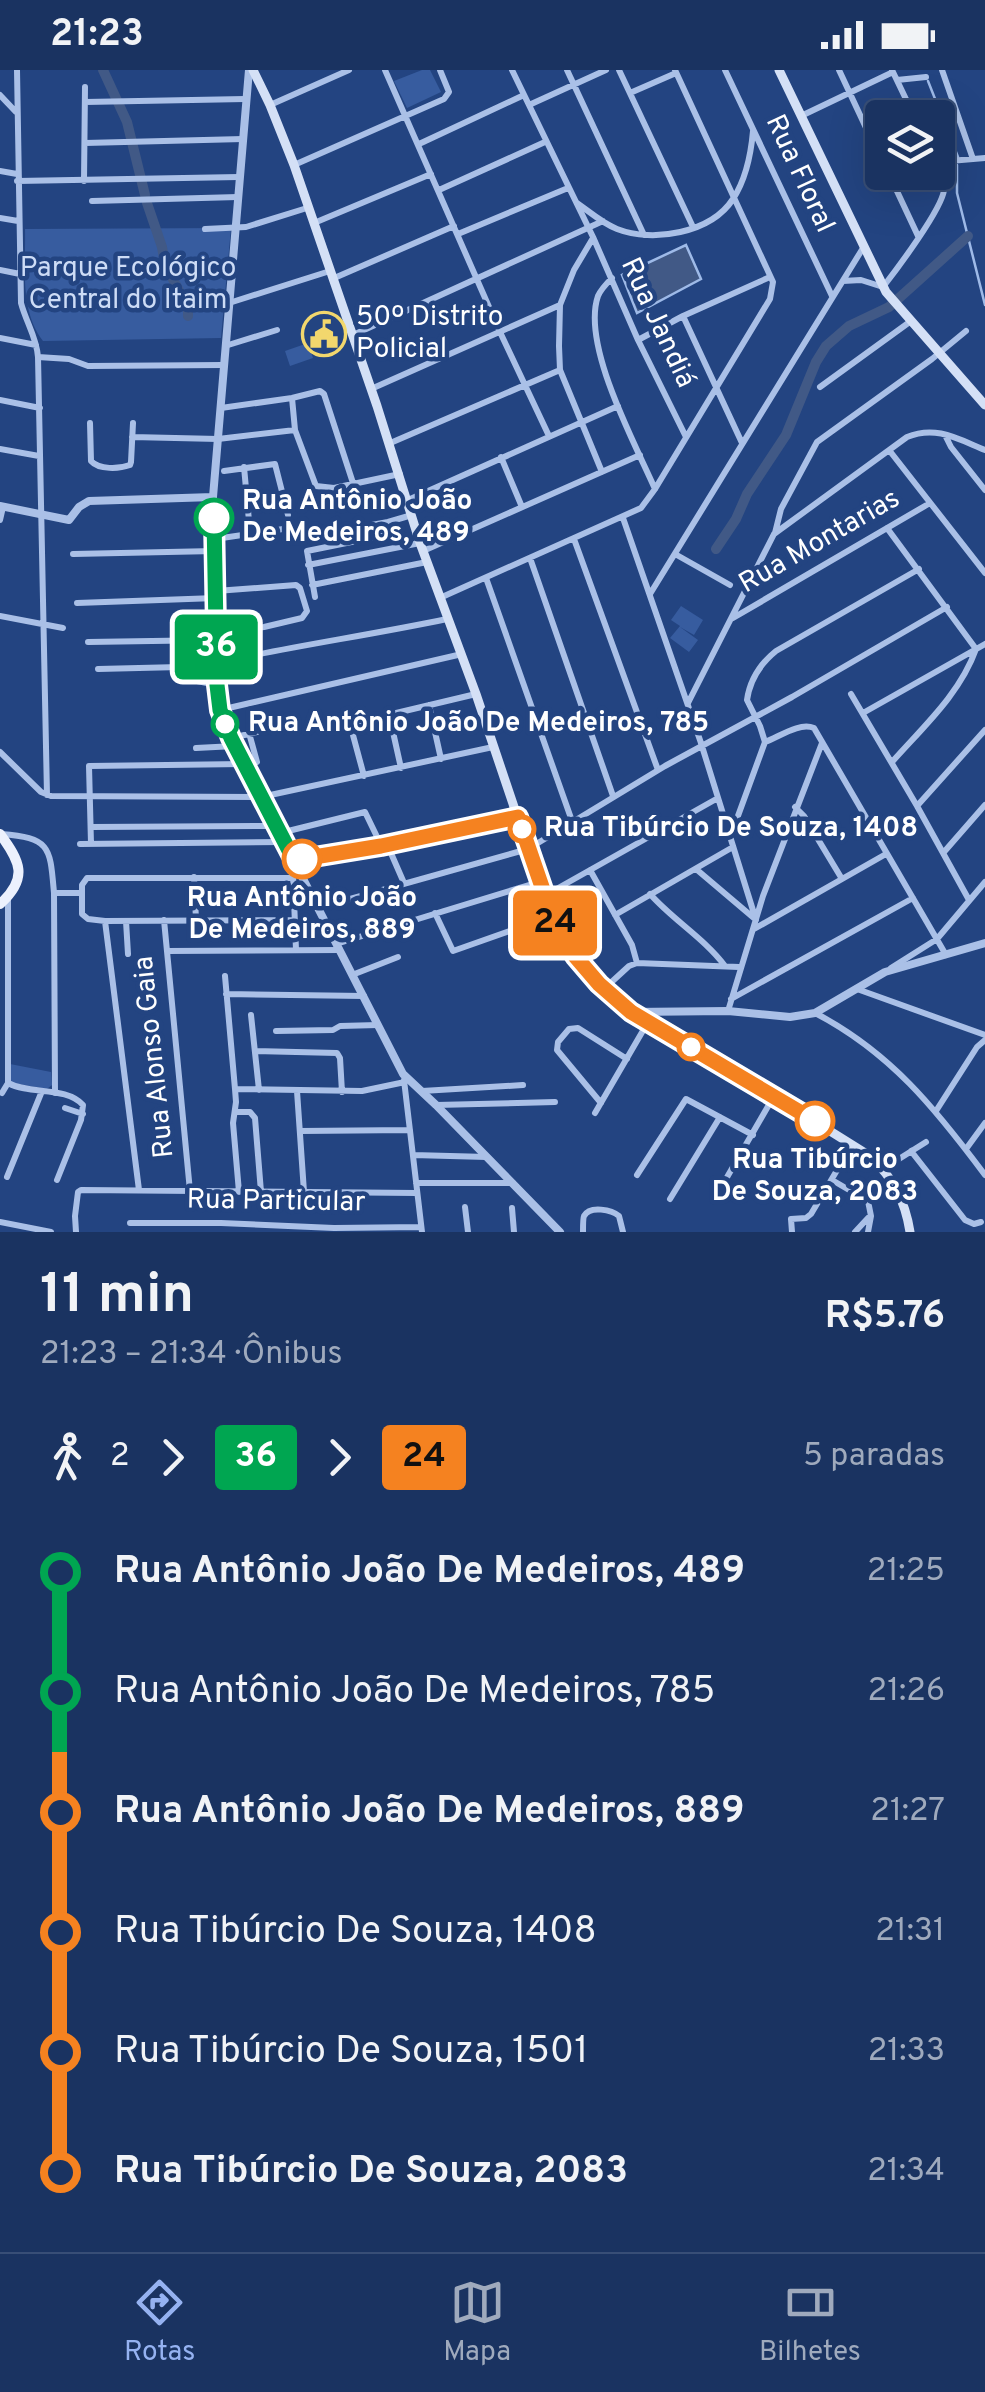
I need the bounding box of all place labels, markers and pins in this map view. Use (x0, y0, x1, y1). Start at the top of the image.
place label: 50º Distrito Policial (356, 300, 503, 368)
public building icon: 50º Distrito Policial (301, 311, 347, 357)
place label: Rua Antônio João De Medeiros, 489 (242, 484, 472, 552)
marker: Rua Antônio João De Medeiros, 489 (195, 499, 233, 537)
place label: Rua Antônio João De Medeiros, 785 (248, 706, 709, 742)
marker: Rua Antônio João De Medeiros, 785 (212, 711, 238, 737)
place label: Rua Tibúrcio De Souza, 1408 (544, 811, 918, 847)
marker: Rua Tibúrcio De Souza, 1408 (509, 816, 535, 842)
marker: Rua Antônio João De Medeiros, 889 (283, 840, 321, 878)
place label: Rua Antônio João De Medeiros, 889 (187, 881, 417, 949)
unlabelled marker (678, 1034, 704, 1060)
marker: Rua Tibúrcio De Souza, 2083 (796, 1102, 834, 1140)
place label: Rua Tibúrcio De Souza, 2083 (712, 1143, 918, 1211)

